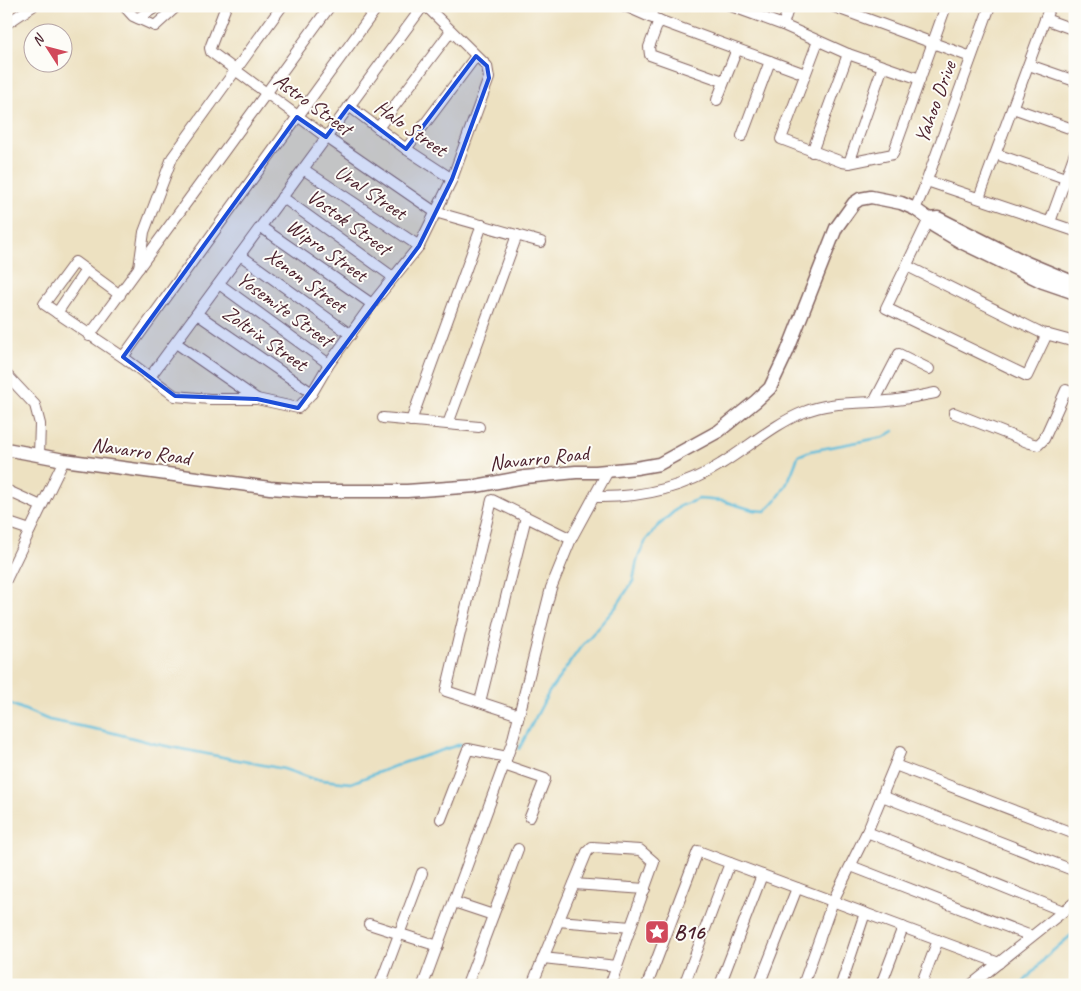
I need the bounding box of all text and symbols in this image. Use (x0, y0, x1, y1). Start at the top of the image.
north arrow (22, 22, 72, 72)
text: N (28, 30, 49, 49)
street label: Yahoo Drive (908, 56, 962, 147)
street label: Astro Street (269, 67, 360, 143)
street label: Halo Street (370, 94, 454, 163)
street label: Ural Street (330, 159, 414, 227)
street label: Vostok Street (302, 183, 398, 263)
street label: Wipro Street (281, 213, 374, 288)
street label: Xenon Street (260, 242, 353, 319)
street label: Yosemite Street (232, 266, 340, 354)
street label: Zoltrix Street (218, 299, 314, 378)
street label: Navarro Road (90, 431, 196, 471)
street label: Navarro Road (488, 439, 594, 476)
place icon: B16 (644, 919, 670, 945)
place label: B16 (674, 919, 706, 945)

